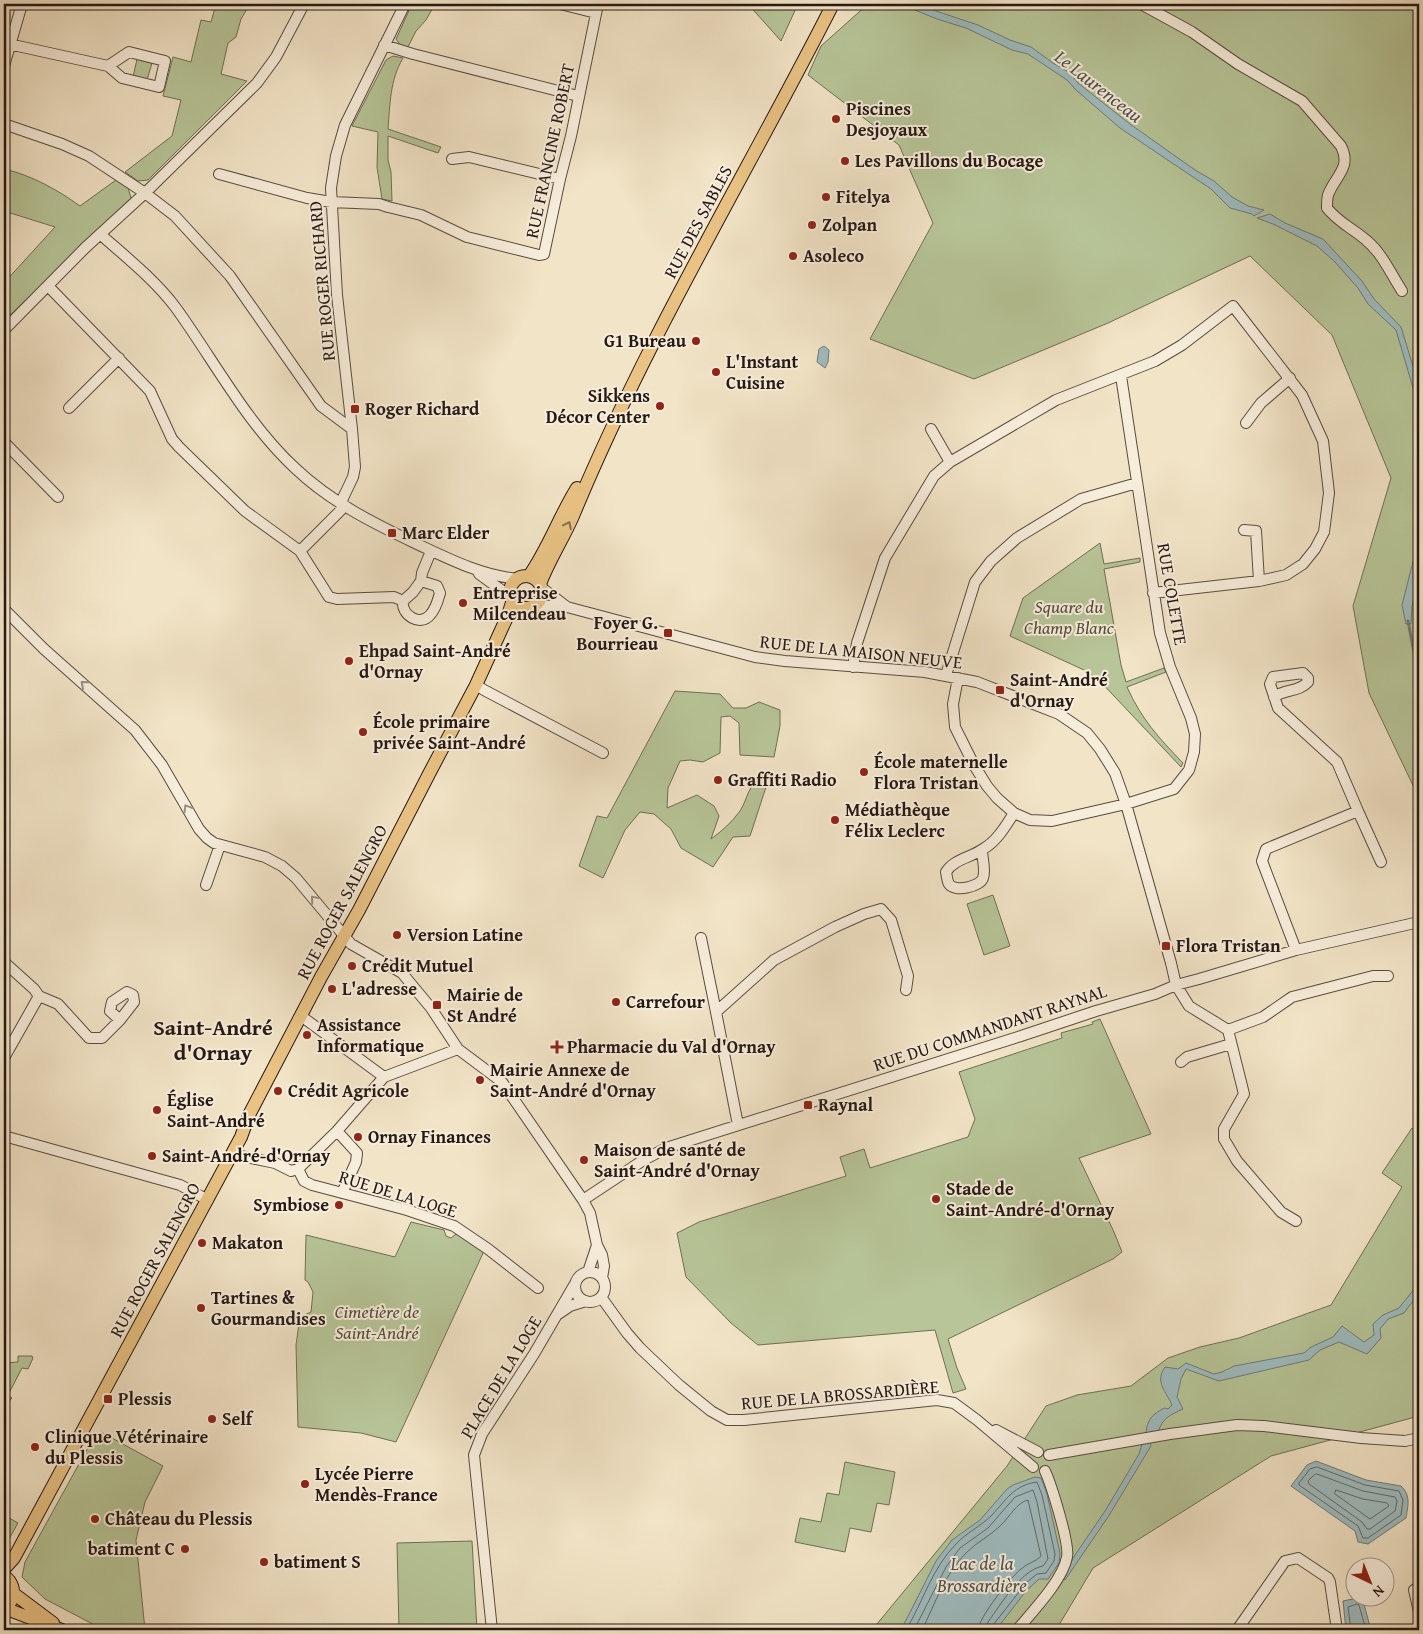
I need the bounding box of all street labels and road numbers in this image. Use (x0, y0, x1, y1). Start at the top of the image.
street label: RUE FRANCINE ROBERT (518, 61, 581, 241)
street label: RUE DES SABLES (656, 160, 739, 283)
street label: RUE ROGER RICHARD (301, 200, 342, 362)
street label: RUE COLETTE (1150, 541, 1195, 647)
street label: RUE DE LA MAISON NEUVE (759, 627, 964, 676)
street label: RUE ROGER SALENGRO (289, 819, 394, 984)
street label: RUE DU COMMANDANT RAYNAL (870, 977, 1110, 1078)
street label: RUE DE LA LOGE (336, 1163, 461, 1224)
street label: RUE ROGER SALENGRO (102, 1177, 207, 1342)
street label: PLACE DE LA LOGE (453, 1310, 548, 1443)
street label: RUE DE LA BROSSARDIÈRE (740, 1372, 940, 1417)

